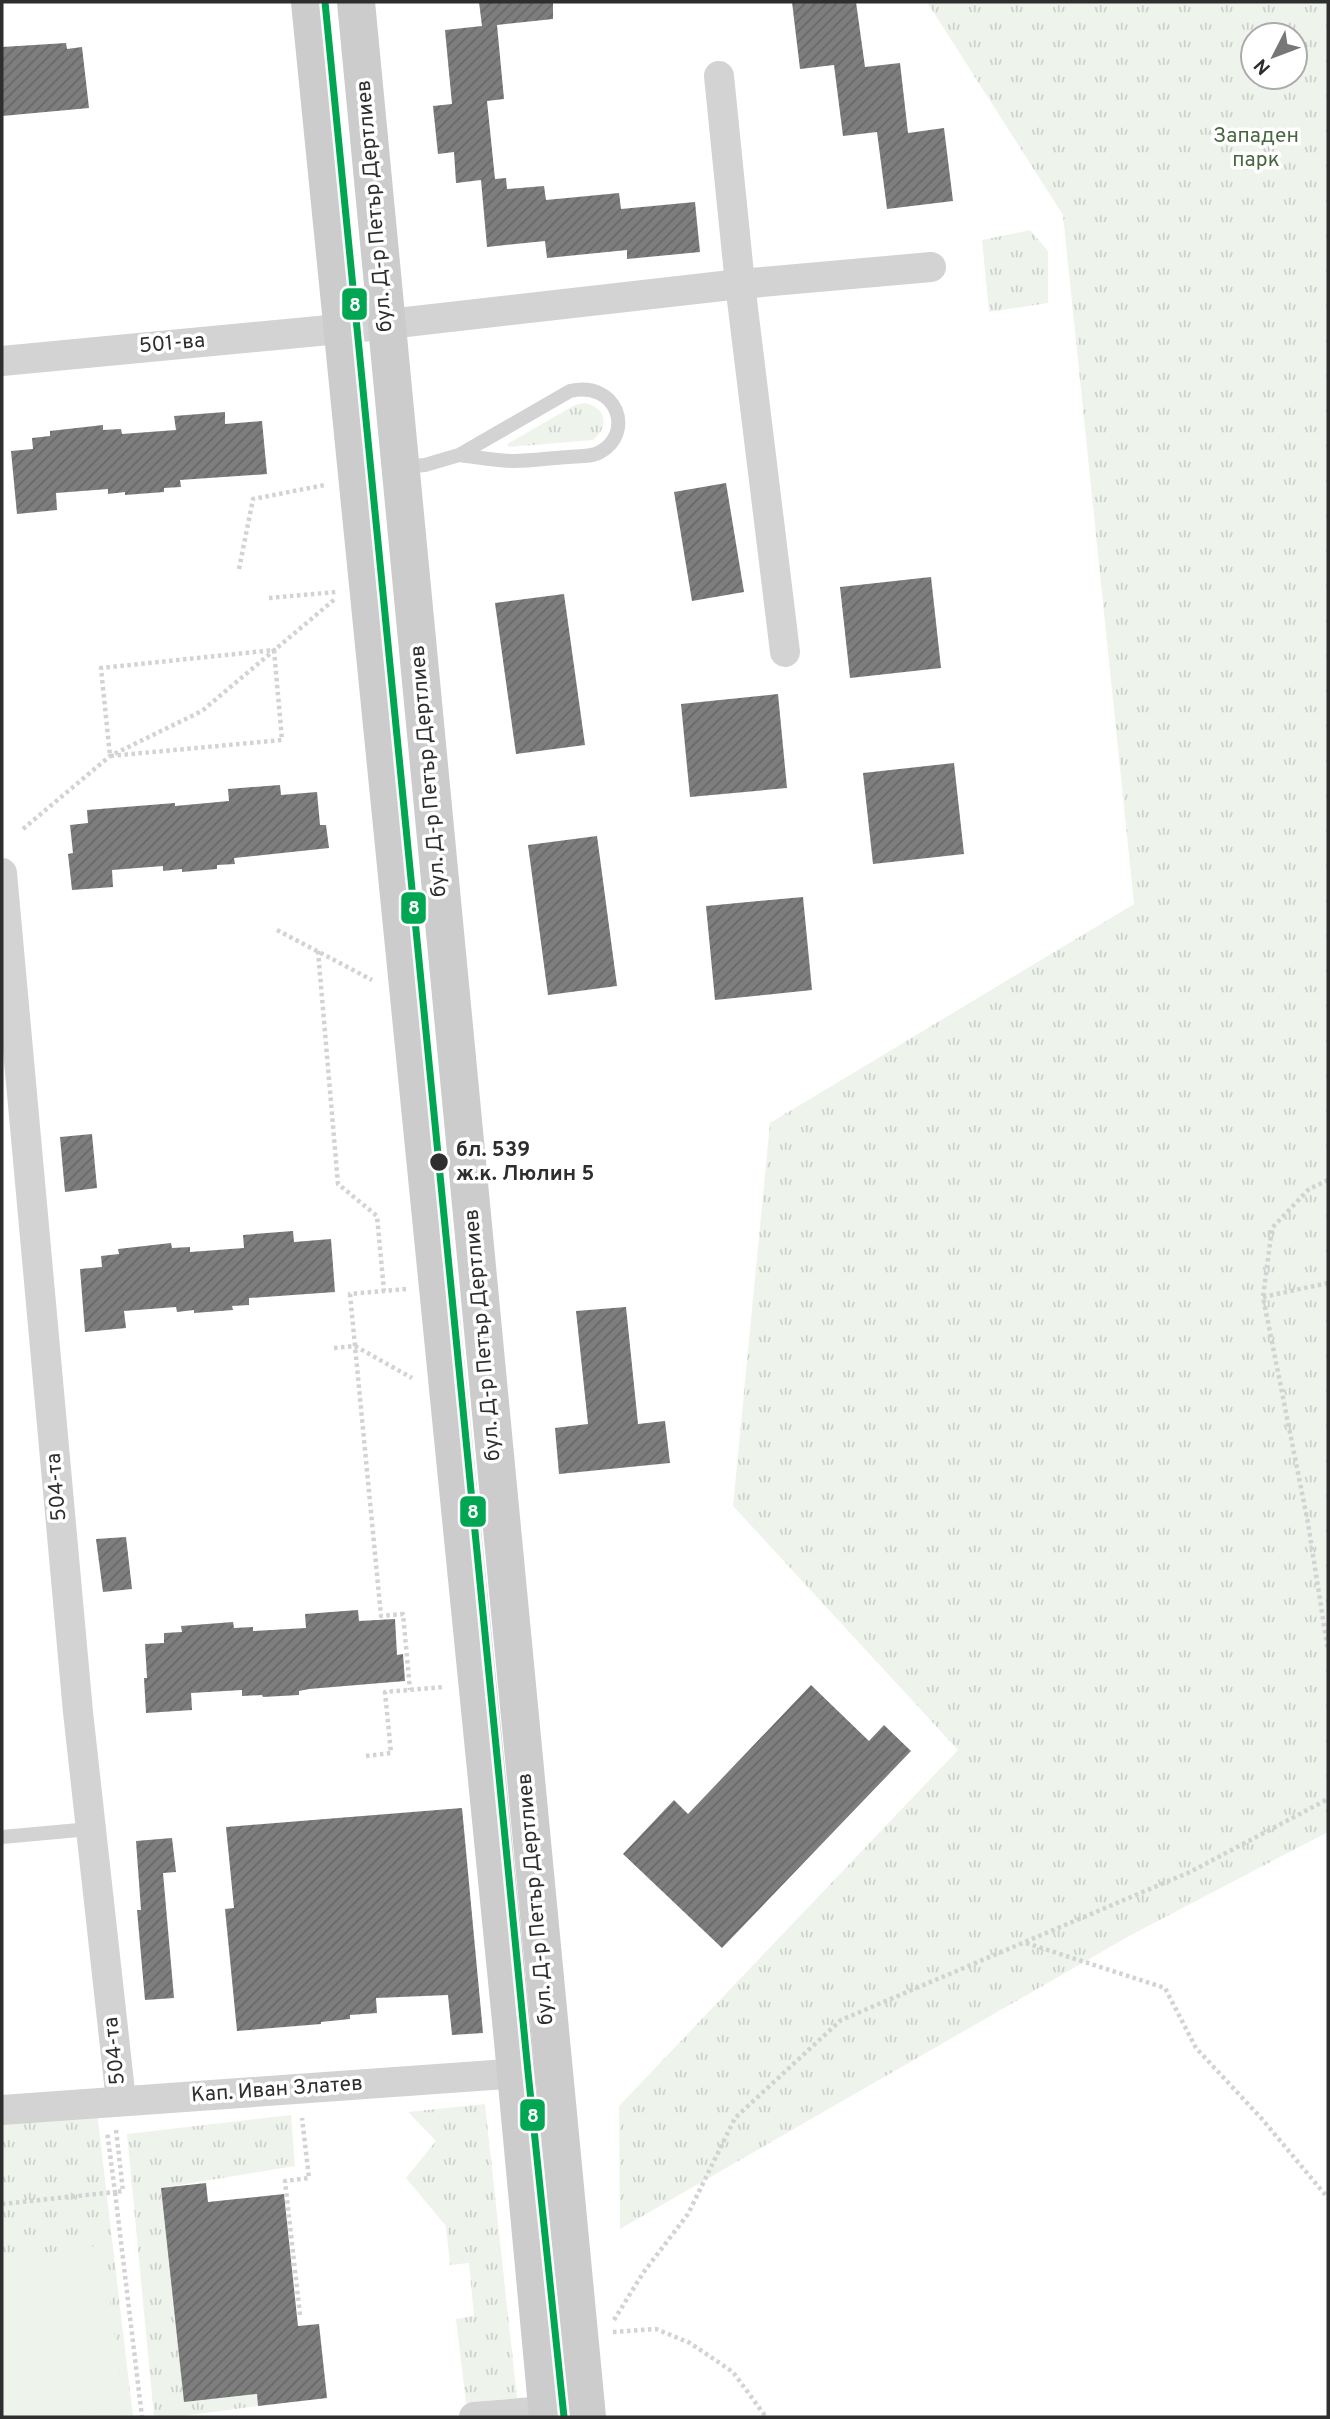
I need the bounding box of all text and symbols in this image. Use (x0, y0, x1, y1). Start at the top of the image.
north arrow (1239, 21, 1309, 91)
text: N (1249, 53, 1276, 79)
street label: бул. Д-р Петър Дертлиев (351, 79, 399, 333)
park label: Западен парк (1213, 123, 1299, 174)
line badge: 8 (341, 287, 368, 321)
text: 8 (349, 294, 361, 318)
street label: 501-ва (138, 328, 206, 360)
street label: бул. Д-р Петър Дертлиев (405, 644, 453, 898)
line badge: 8 (400, 891, 427, 925)
text: 8 (408, 897, 420, 921)
place label: бл. 539 ж.к. Люлин 5 (456, 1137, 594, 1188)
marker: бл. 539 ж.к. Люлин 5 (428, 1151, 450, 1173)
street label: бул. Д-р Петър Дертлиев (459, 1208, 507, 1462)
street label: 504-та (41, 1452, 73, 1522)
line badge: 8 (459, 1495, 487, 1528)
text: 8 (467, 1501, 479, 1525)
street label: бул. Д-р Петър Дертлиев (512, 1772, 560, 2026)
street label: 504-та (98, 2016, 132, 2086)
street label: Кап. Иван Златев (190, 2071, 364, 2109)
line badge: 8 (519, 2098, 546, 2132)
text: 8 (527, 2105, 539, 2129)

